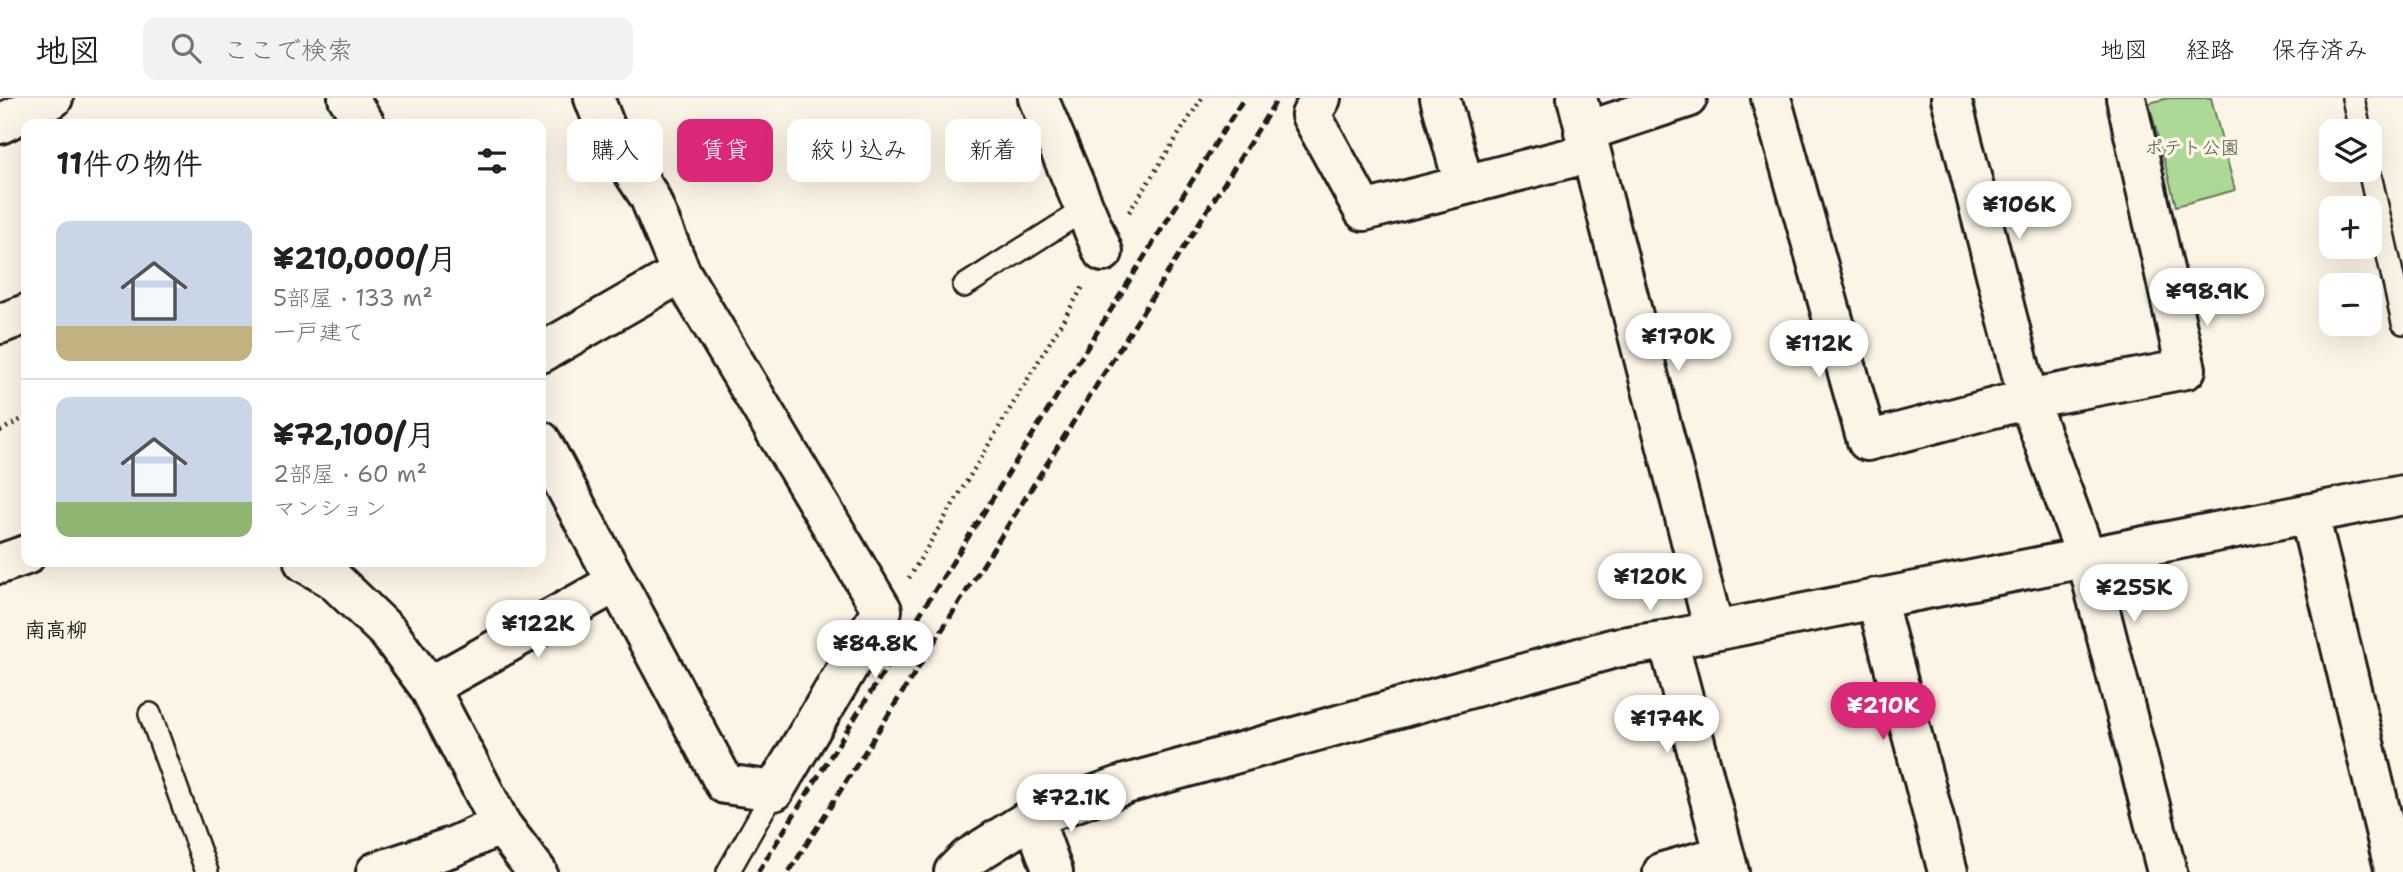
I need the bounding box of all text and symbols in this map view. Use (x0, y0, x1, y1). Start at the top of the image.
search box (143, 17, 633, 80)
text: 地図 (35, 28, 101, 73)
icon: search (167, 29, 205, 67)
text: ここで検索 (223, 32, 353, 67)
text: 地図 (2100, 34, 2148, 66)
text: 経路 (2186, 34, 2234, 66)
text: 保存済み (2272, 34, 2368, 66)
chip: 購入 (567, 119, 663, 182)
chip: 賃貸 (677, 119, 773, 182)
chip: 絞り込み (787, 119, 931, 182)
chip: 新着 (945, 119, 1041, 182)
map controls (2319, 119, 2382, 336)
button: layers (2319, 119, 2382, 182)
park label: ポテト公園 (2144, 135, 2240, 160)
icon: filters (473, 142, 511, 180)
text: 11件の物件 (56, 143, 203, 184)
pin: ¥106K (1970, 181, 2068, 241)
text: ¥106K (1982, 189, 2056, 219)
button: + (2319, 196, 2382, 259)
text: ¥210,000/月 (273, 238, 457, 279)
icon: home (112, 249, 196, 333)
pin: ¥98.9K (2150, 268, 2264, 328)
button: − (2319, 273, 2382, 336)
text: ¥98.9K (2165, 276, 2249, 306)
text: 5部屋 · 133 m² (273, 283, 433, 313)
pin: ¥170K (1629, 314, 1727, 373)
text: 一戸建て (273, 317, 365, 347)
pin: ¥112K (1770, 320, 1868, 380)
text: ¥170K (1641, 321, 1715, 351)
text: ¥112K (1785, 328, 1853, 358)
text: ¥72,100/月 (273, 414, 436, 455)
icon: home (112, 425, 196, 509)
text: 2部屋 · 60 m² (273, 459, 427, 489)
text: マンション (273, 493, 387, 523)
pin: ¥120K (1601, 554, 1699, 613)
text: ¥120K (1614, 561, 1686, 591)
pin: ¥255K (2085, 564, 2183, 624)
text: ¥255K (2096, 572, 2172, 602)
pin: ¥122K (489, 601, 587, 660)
text: ¥122K (502, 608, 574, 638)
district label: 南高柳 (25, 616, 88, 644)
pin: ¥84.8K (818, 620, 932, 680)
text: ¥84.8K (833, 628, 917, 658)
pin: ¥210K (1834, 682, 1932, 742)
text: ¥210K (1847, 690, 1919, 720)
pin: ¥174K (1618, 696, 1716, 755)
text: ¥174K (1630, 703, 1704, 733)
pin: ¥72.1K (1014, 774, 1128, 834)
text: ¥72.1K (1032, 782, 1110, 812)

